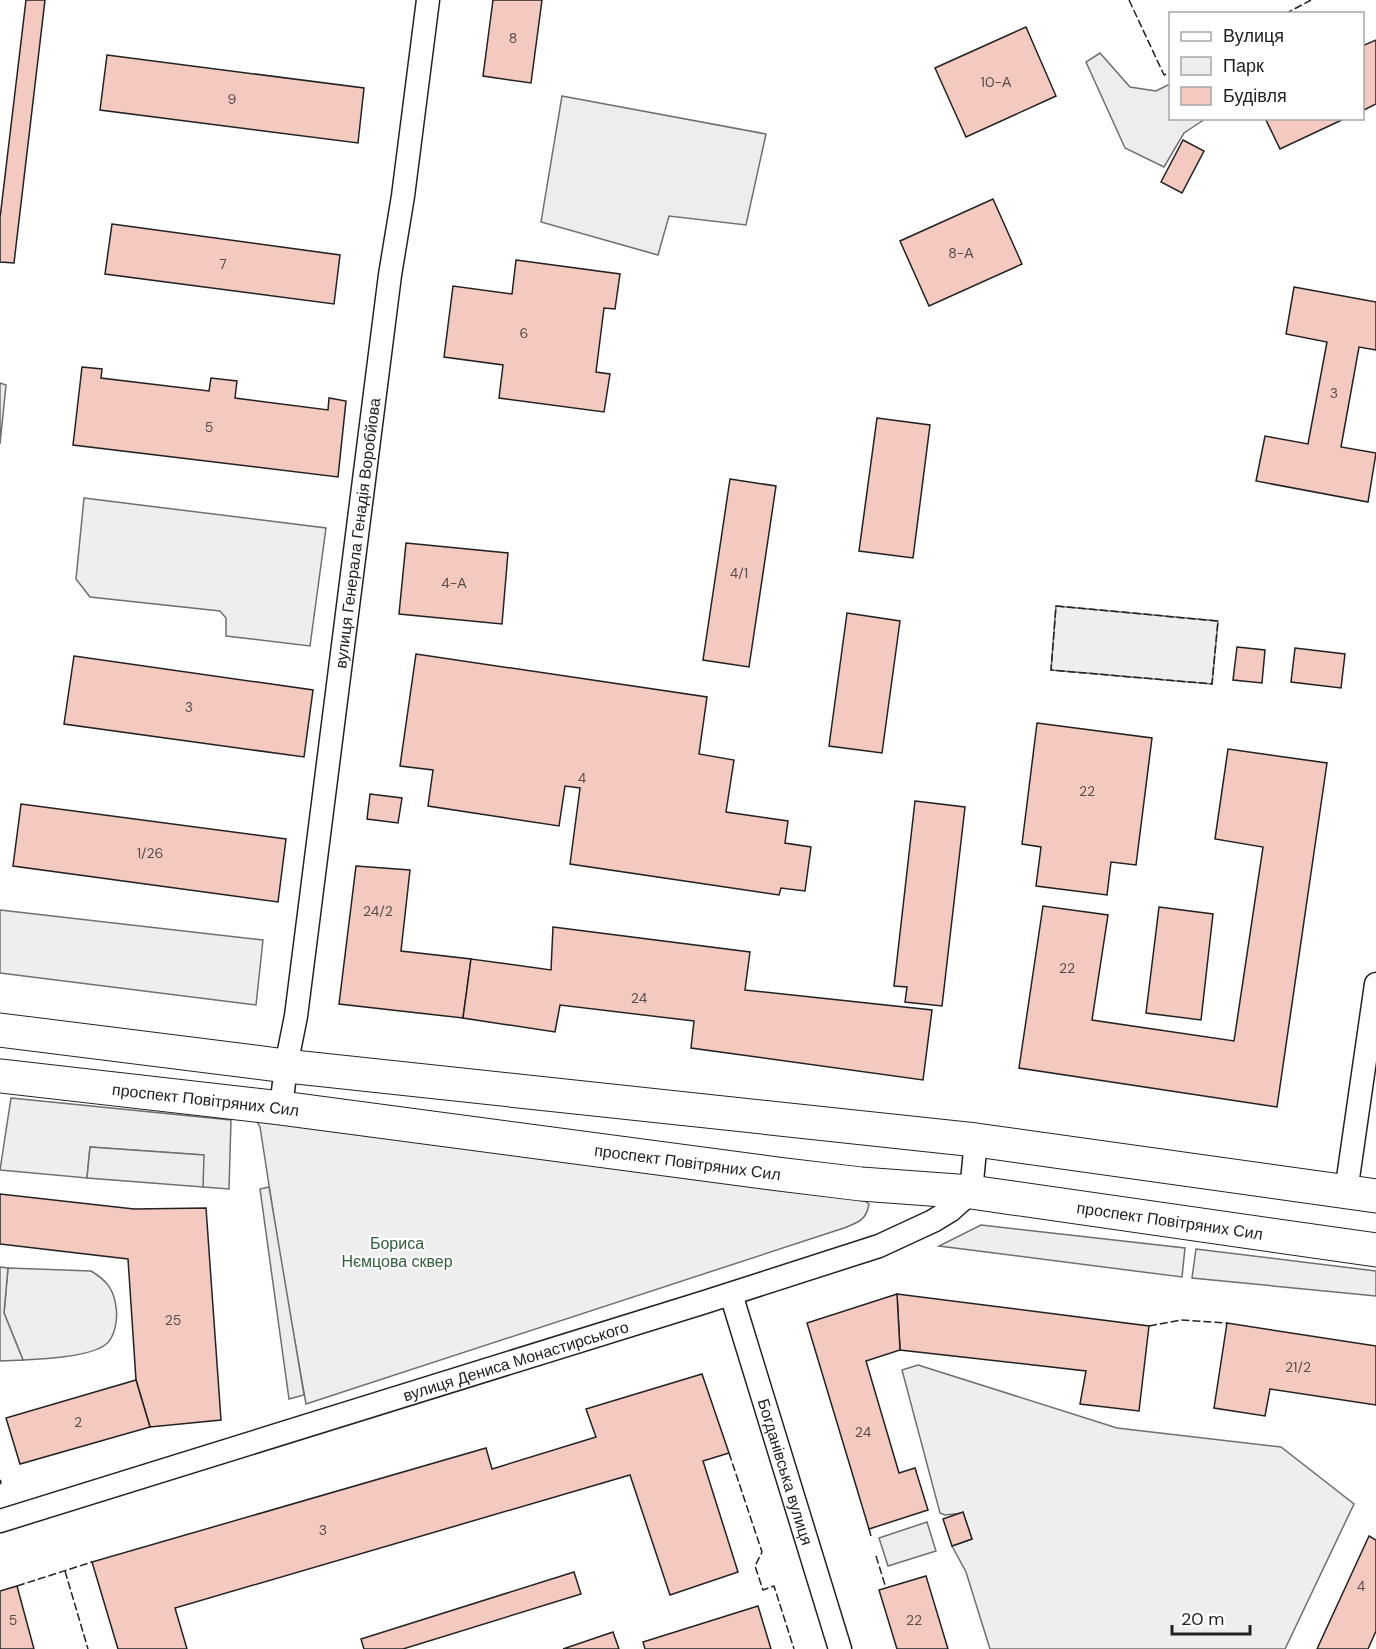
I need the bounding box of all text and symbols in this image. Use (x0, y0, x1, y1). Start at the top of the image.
legend (1169, 12, 1364, 120)
text: Вулиця (1223, 24, 1284, 48)
house number: 8 (509, 29, 517, 47)
text: Парк (1223, 54, 1264, 78)
house number: 10-А (981, 73, 1012, 91)
text: Будівля (1223, 84, 1287, 108)
house number: 9 (228, 90, 237, 108)
house number: 8-А (948, 244, 974, 262)
house number: 7 (219, 255, 227, 273)
house number: 6 (520, 324, 528, 342)
house number: 3 (1330, 384, 1338, 402)
street label: вулиця Генерала Генадія Воробйова (330, 397, 385, 670)
house number: 5 (205, 418, 213, 436)
house number: 4/1 (730, 564, 748, 582)
house number: 4-А (441, 574, 467, 592)
house number: 3 (185, 698, 193, 716)
house number: 4 (578, 769, 587, 787)
house number: 22 (1079, 782, 1095, 800)
house number: 1/26 (137, 844, 163, 862)
house number: 24/2 (363, 902, 393, 920)
house number: 22 (1059, 959, 1075, 977)
house number: 24 (631, 989, 648, 1007)
street label: проспект Повітряних Сил (111, 1078, 300, 1121)
street label: проспект Повітряних Сил (593, 1139, 782, 1185)
street label: проспект Повітряних Сил (1075, 1197, 1264, 1244)
park label: Бориса Нємцова сквер (341, 1233, 453, 1272)
house number: 25 (165, 1311, 181, 1329)
street label: вулиця Дениса Монастирського (400, 1316, 631, 1406)
house number: 21/2 (1285, 1358, 1311, 1376)
street label: Богданівська вулиця (753, 1396, 818, 1548)
house number: 2 (74, 1413, 82, 1431)
house number: 24 (855, 1423, 872, 1441)
house number: 3 (319, 1521, 327, 1539)
house number: 4 (1357, 1577, 1366, 1595)
scale bar (1172, 1598, 1250, 1636)
text: 20 m (1181, 1607, 1224, 1631)
house number: 5 (9, 1611, 17, 1629)
house number: 22 (906, 1611, 922, 1629)

